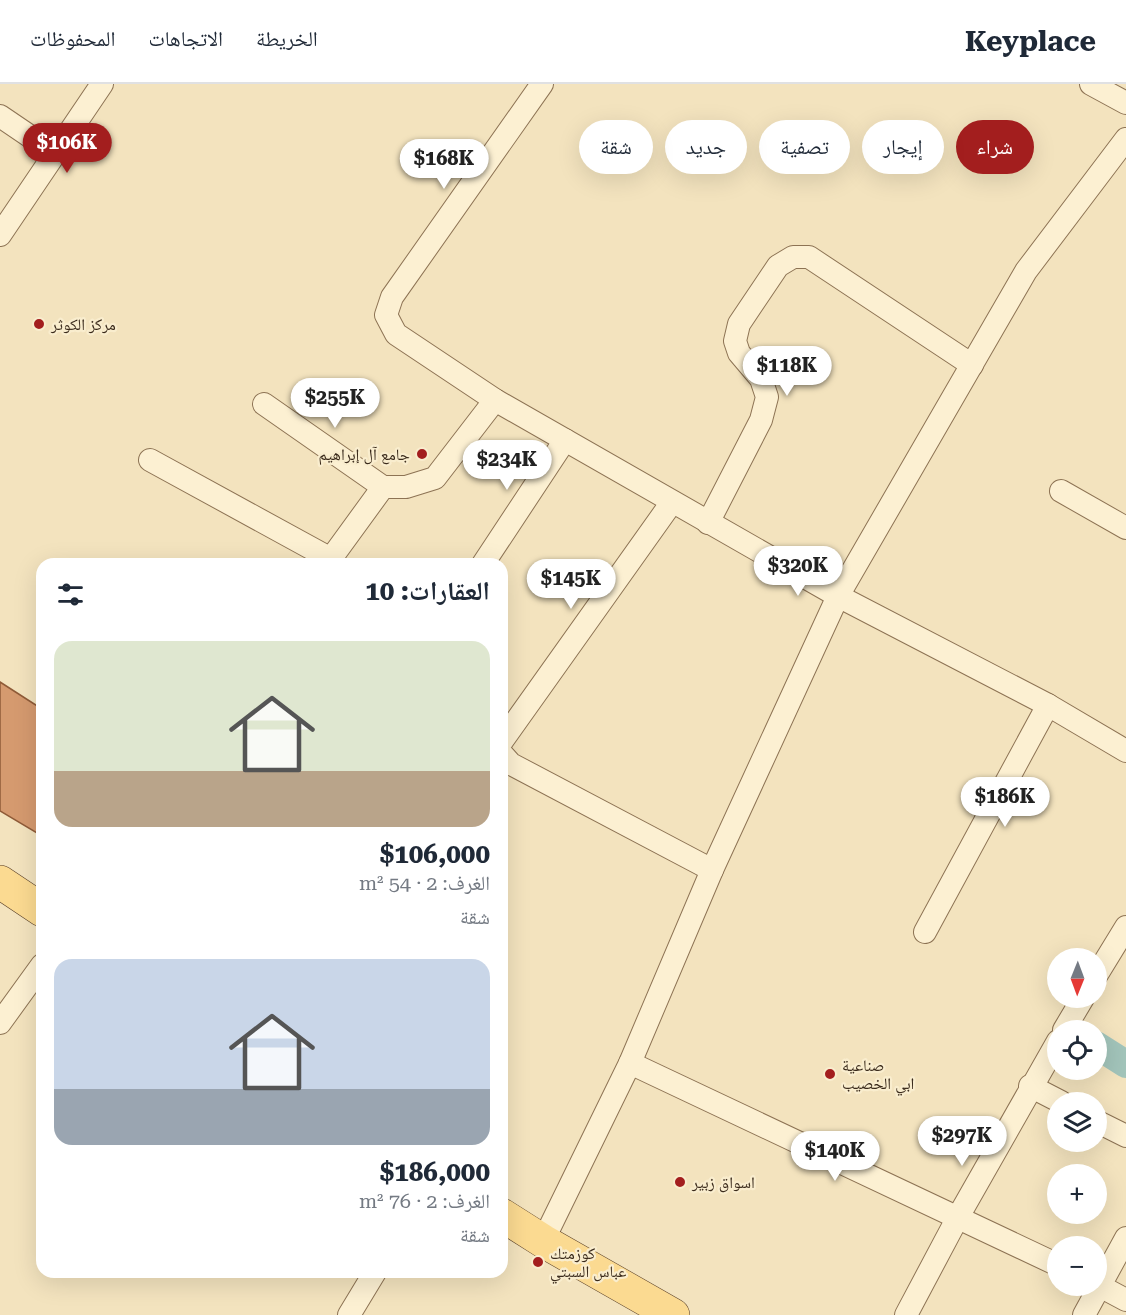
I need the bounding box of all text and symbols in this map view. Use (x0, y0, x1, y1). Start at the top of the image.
text: Keyplace (965, 25, 1096, 58)
text: المحفوظات (30, 27, 115, 51)
text: الاتجاهات (148, 27, 223, 51)
text: الخريطة (256, 27, 318, 51)
chip: شقة (579, 120, 653, 174)
chip: جديد (665, 120, 747, 174)
chip: تصفية (759, 120, 850, 174)
chip: إيجار (862, 120, 944, 174)
chip: شراء (956, 120, 1034, 174)
pin: $106K (25, 123, 109, 174)
text: $106K (37, 130, 97, 154)
pin: $168K (402, 139, 486, 190)
text: $168K (414, 146, 474, 170)
place label: مركز الكوثر (50, 315, 116, 334)
marker: مركز الكوثر (32, 317, 46, 331)
pin: $118K (745, 346, 829, 397)
text: $118K (757, 353, 817, 377)
pin: $255K (293, 378, 377, 429)
text: $255K (305, 385, 365, 409)
pin: $234K (465, 440, 549, 491)
place label: جامع آل إبراهيم (319, 445, 410, 465)
marker: جامع آل إبراهيم (415, 447, 429, 461)
text: $234K (477, 447, 537, 471)
pin: $320K (756, 546, 840, 597)
text: $320K (768, 553, 828, 577)
pin: $145K (529, 559, 613, 610)
text: $145K (541, 566, 601, 590)
text: العقارات: 10 (365, 576, 490, 606)
icon: filters (54, 578, 87, 611)
icon: home (218, 680, 326, 788)
pin: $186K (963, 777, 1047, 828)
text: $186K (975, 784, 1035, 808)
text: $106,000 (380, 839, 490, 869)
text: الغرف: 2 · 54 m² (359, 871, 490, 895)
text: شقة (460, 905, 490, 929)
north arrow (1047, 948, 1107, 1008)
map controls (1047, 948, 1107, 1296)
icon: home (218, 998, 326, 1106)
button: locate (1047, 1020, 1107, 1080)
place label: صناعية ابي الخصيب (842, 1056, 914, 1096)
marker: صناعية ابي الخصيب (823, 1067, 837, 1081)
button: layers (1047, 1092, 1107, 1152)
pin: $297K (920, 1116, 1004, 1167)
text: $297K (932, 1123, 992, 1147)
pin: $140K (793, 1131, 877, 1182)
text: $140K (805, 1138, 865, 1162)
text: $186,000 (380, 1157, 490, 1187)
button: + (1047, 1164, 1107, 1224)
place label: اسواق زبير (691, 1173, 755, 1193)
marker: اسواق زبير (673, 1175, 687, 1189)
text: الغرف: 2 · 76 m² (359, 1189, 490, 1213)
text: شقة (460, 1223, 490, 1247)
button: − (1047, 1236, 1107, 1296)
place label: كوزمتك عباس السبتي (550, 1244, 626, 1284)
marker: كوزمتك عباس السبتي (531, 1255, 545, 1269)

